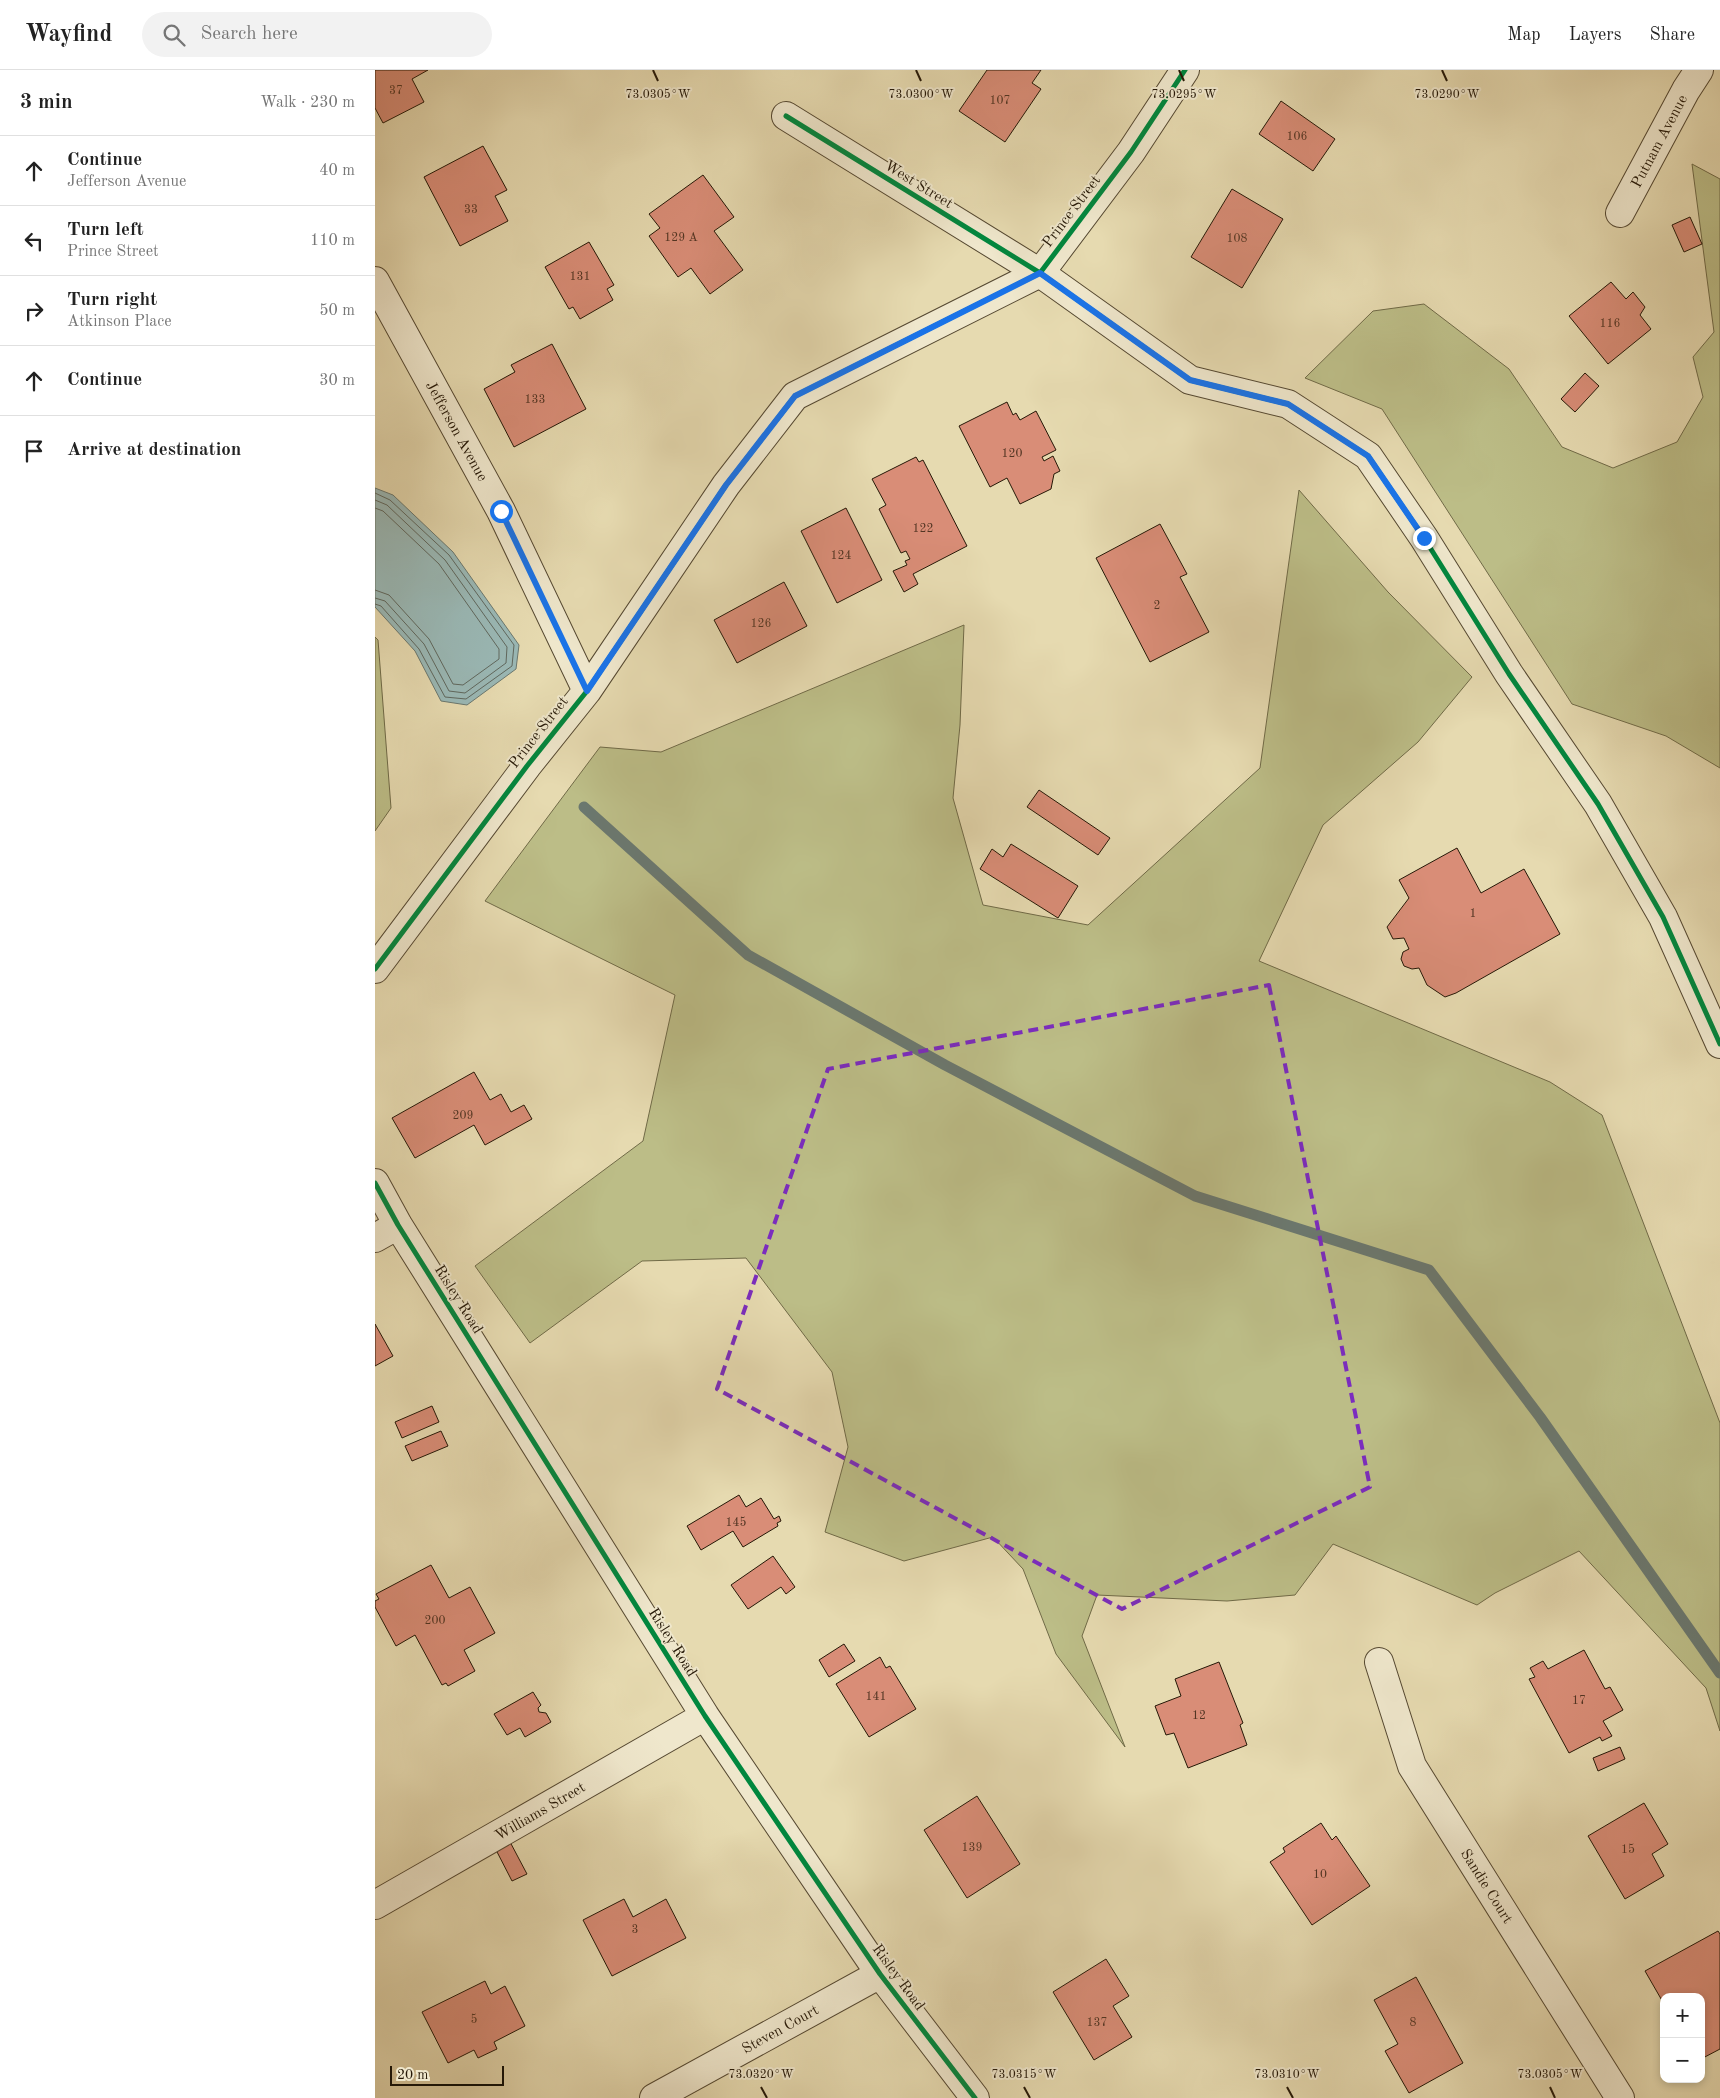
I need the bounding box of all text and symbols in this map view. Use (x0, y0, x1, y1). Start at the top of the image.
search box (142, 12, 492, 57)
icon: search (160, 21, 188, 49)
text: Wayfind (25, 23, 112, 47)
text: Search here (200, 25, 298, 44)
text: Map (1507, 26, 1541, 44)
text: Layers (1569, 26, 1621, 44)
text: Share (1649, 26, 1695, 44)
house number: 37 (389, 85, 403, 97)
text: 73.0305°W (626, 88, 691, 101)
text: 73.0295°W (1152, 88, 1217, 101)
text: 73.0300°W (889, 89, 954, 101)
text: 73.0290°W (1415, 89, 1480, 101)
text: 3 min (20, 92, 73, 113)
street label: Putnam Avenue (1630, 93, 1691, 191)
text: Walk · 230 m (260, 95, 355, 111)
house number: 107 (990, 95, 1010, 107)
house number: 106 (1287, 131, 1307, 143)
text: Continue (67, 151, 142, 170)
icon: ahead (20, 157, 48, 185)
street label: West Street (881, 158, 955, 212)
text: 40 m (319, 163, 355, 179)
street label: Prince Street (1040, 173, 1104, 251)
text: Jefferson Avenue (67, 174, 186, 190)
house number: 33 (464, 204, 478, 216)
text: Turn left (67, 221, 144, 240)
icon: left (20, 227, 48, 255)
house number: 129 A (664, 232, 698, 244)
text: 110 m (310, 233, 355, 249)
house number: 108 (1227, 233, 1247, 245)
text: Prince Street (67, 244, 159, 260)
house number: 131 (570, 271, 590, 283)
text: Turn right (67, 291, 157, 310)
icon: right (20, 297, 48, 325)
text: 50 m (319, 303, 355, 319)
text: Atkinson Place (67, 314, 172, 330)
house number: 116 (1600, 318, 1620, 330)
icon: ahead (20, 367, 48, 395)
text: Continue (67, 371, 142, 390)
text: 30 m (319, 373, 355, 389)
street label: Jefferson Avenue (422, 379, 489, 484)
house number: 133 (525, 394, 545, 406)
icon: arrive (20, 437, 48, 465)
text: Arrive at destination (67, 441, 241, 460)
house number: 120 (1002, 448, 1022, 460)
route start (490, 500, 513, 523)
house number: 122 (913, 523, 933, 535)
route end (1413, 527, 1436, 550)
house number: 124 (831, 550, 851, 562)
house number: 2 (1154, 600, 1160, 612)
house number: 126 (751, 618, 771, 630)
street label: Prince Street (507, 694, 572, 771)
house number: 1 (1470, 908, 1476, 920)
house number: 209 (453, 1110, 473, 1122)
street label: Risley Road (431, 1263, 485, 1337)
house number: 145 (726, 1516, 746, 1529)
street label: Risley Road (645, 1606, 699, 1680)
house number: 200 (425, 1615, 445, 1627)
house number: 141 (866, 1691, 886, 1703)
house number: 17 (1572, 1695, 1586, 1707)
house number: 12 (1192, 1710, 1206, 1722)
street label: Williams Street (493, 1780, 588, 1844)
house number: 139 (962, 1842, 982, 1854)
house number: 15 (1621, 1843, 1635, 1856)
street label: Sandie Court (1457, 1847, 1515, 1927)
house number: 10 (1313, 1869, 1327, 1881)
house number: 3 (632, 1924, 638, 1936)
street label: Risley Road (869, 1942, 927, 2014)
map controls (1660, 1993, 1705, 2083)
button: + (1660, 1993, 1705, 2038)
street label: Steven Court (740, 2003, 821, 2057)
house number: 5 (471, 2013, 478, 2026)
house number: 137 (1087, 2017, 1107, 2029)
house number: 8 (1410, 2017, 1417, 2029)
button: − (1660, 2038, 1705, 2083)
scale bar (390, 2063, 504, 2086)
text: 20 m (397, 2068, 428, 2082)
text: 73.0315°W (992, 2068, 1057, 2081)
text: 73.0305°W (1518, 2068, 1583, 2081)
text: 73.0320°W (729, 2069, 794, 2081)
text: 73.0310°W (1255, 2069, 1320, 2081)

